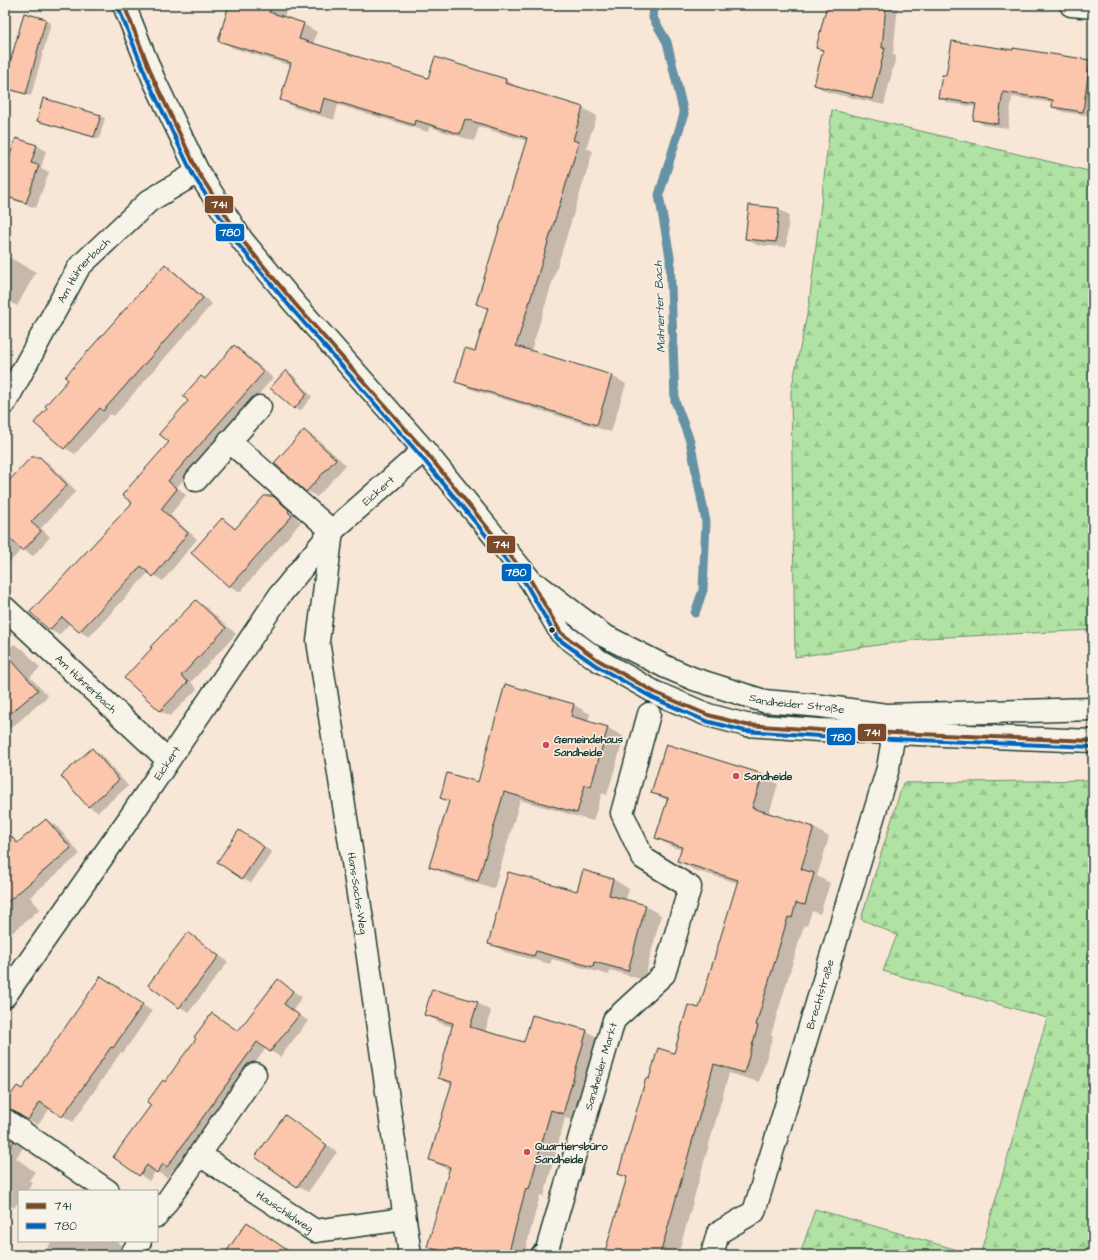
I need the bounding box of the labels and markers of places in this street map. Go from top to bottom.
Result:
unlabelled marker [547,625,557,635]
place label: Gemeindehaus Sandheide [553,732,623,760]
marker: Gemeindehaus Sandheide [541,740,551,750]
place label: Sandheide [743,769,793,784]
marker: Sandheide [731,771,741,781]
place label: Quartiersbüro Sandheide [534,1139,609,1167]
marker: Quartiersbüro Sandheide [522,1147,532,1157]

